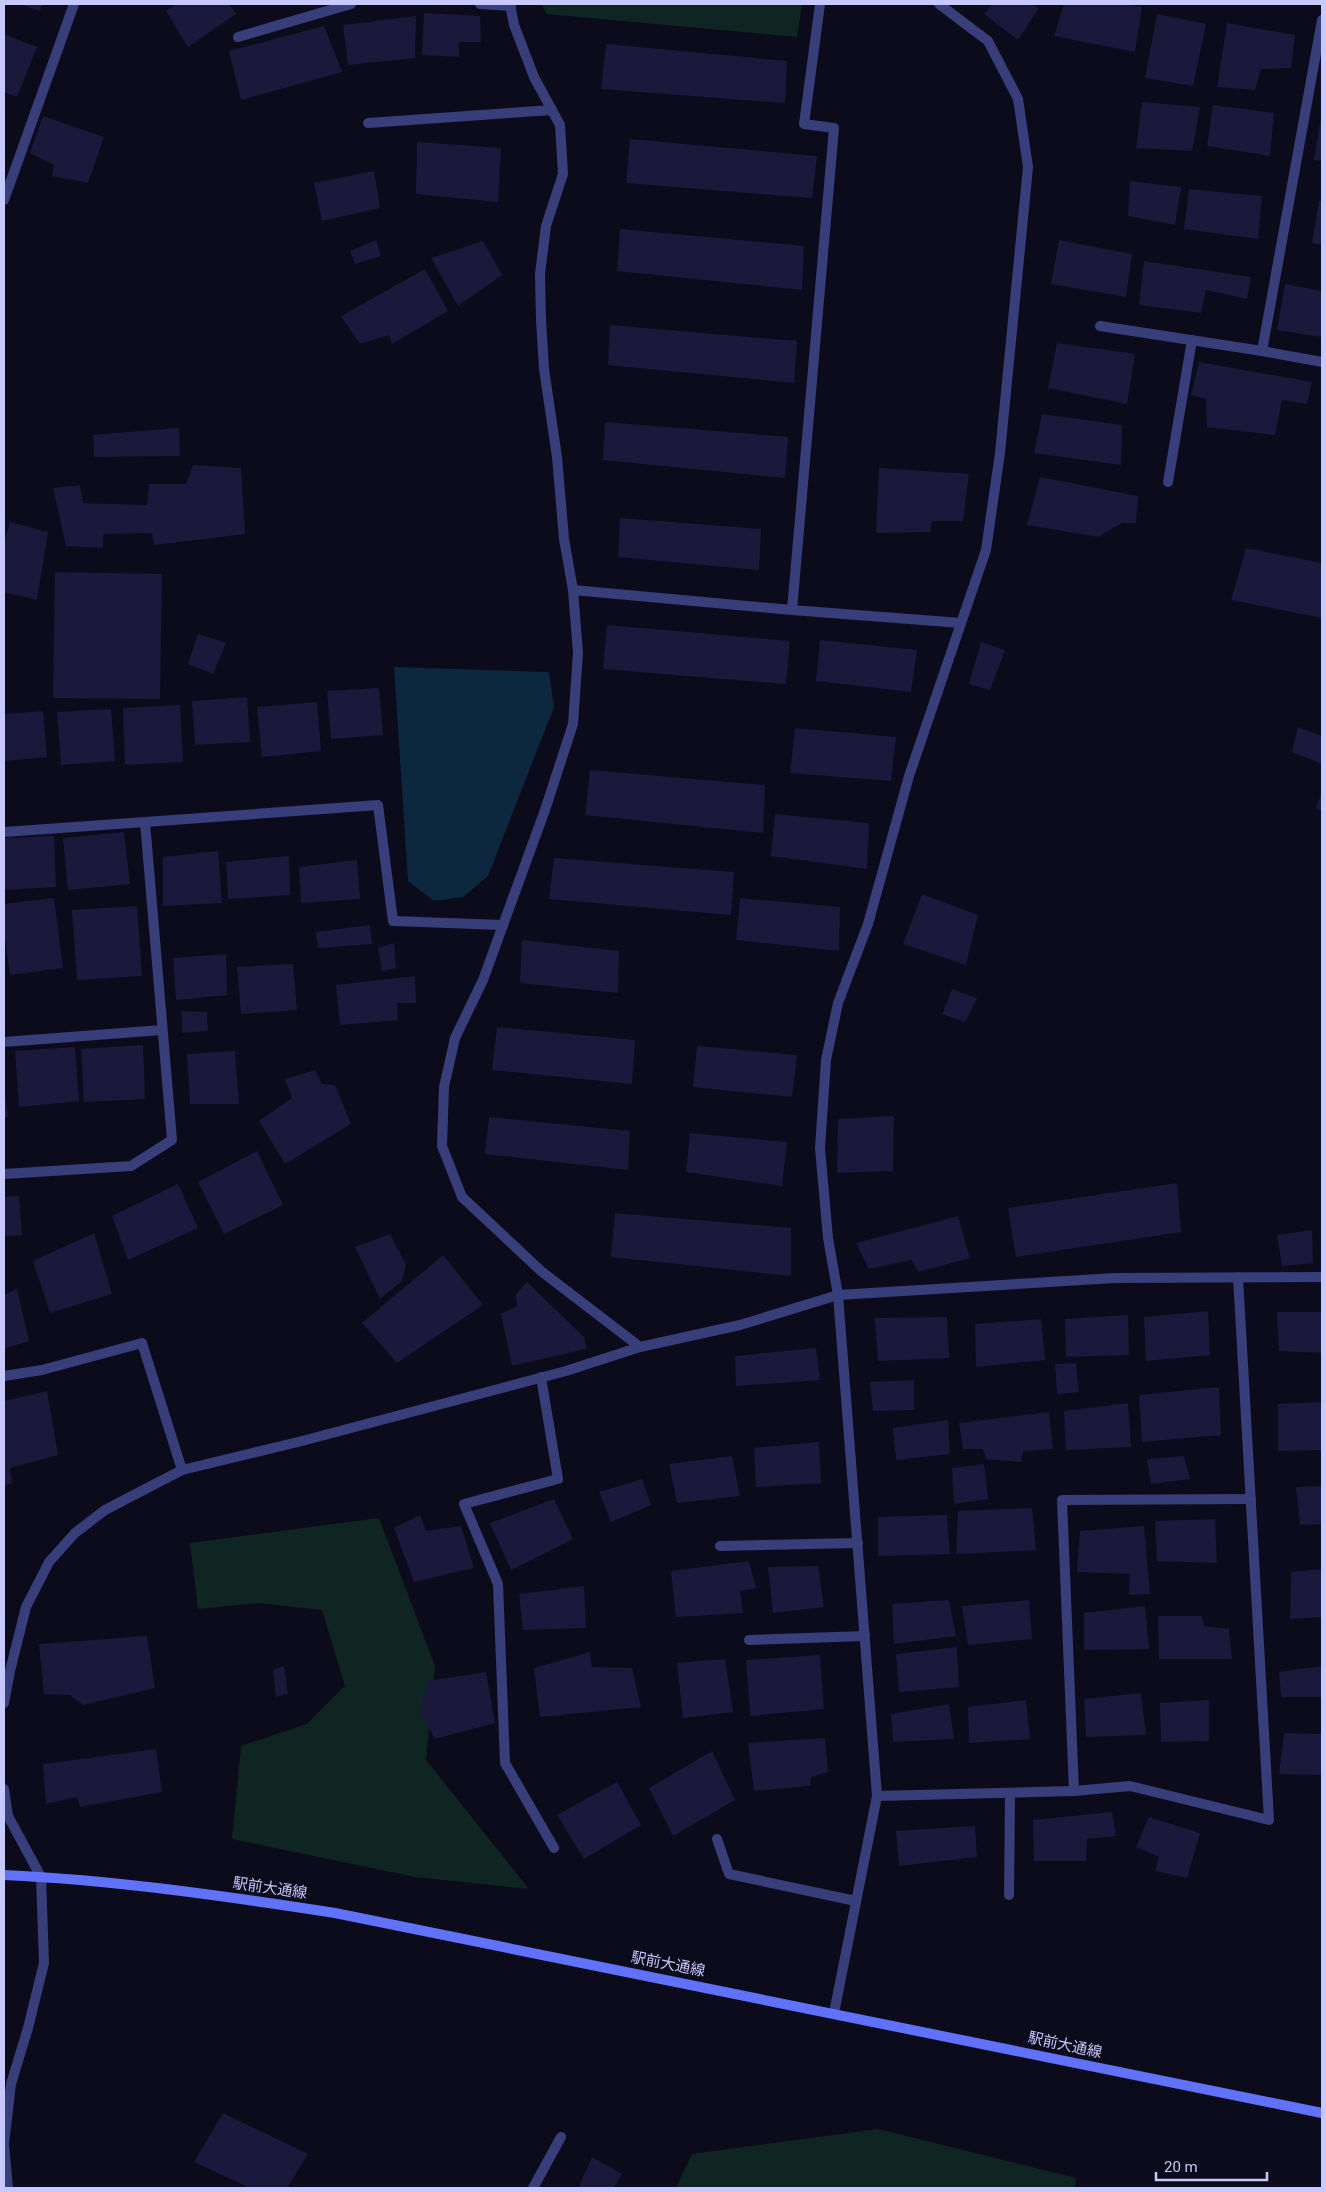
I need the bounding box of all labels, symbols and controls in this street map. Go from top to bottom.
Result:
street label: 駅前大通線 [232,1874,308,1902]
street label: 駅前大通線 [629,1948,707,1980]
street label: 駅前大通線 [1026,2028,1104,2062]
scale bar [1156,2150,1267,2182]
text: 20 m [1164,2158,1198,2176]

